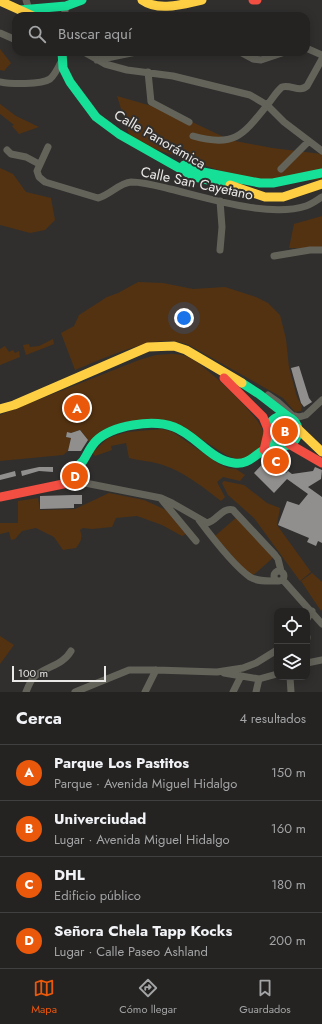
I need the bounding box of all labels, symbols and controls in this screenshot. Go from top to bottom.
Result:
search box [12,12,310,56]
icon: search [26,23,48,45]
text: Buscar aquí [58,23,132,45]
street label: Calle Panorámica [111,105,209,173]
street label: Calle San Cayetano [139,161,255,205]
your location [174,308,194,328]
pin: A [64,393,90,423]
pin: B [272,416,298,446]
pin: C [263,446,289,476]
pin: D [62,461,88,491]
map controls [274,608,310,680]
button: locate [274,608,310,644]
button: layers [274,644,310,680]
scale bar [12,664,106,683]
text: 100 m [18,665,48,681]
text: Cerca [16,706,62,730]
text: 4 resultados [239,709,306,728]
text: Parque Los Pastitos [54,752,189,774]
text: A [24,763,34,782]
text: 150 m [271,763,306,782]
text: Parque · Avenida Miguel Hidalgo [54,774,237,793]
text: Univerciudad [54,808,146,830]
text: B [25,819,33,838]
text: 160 m [271,819,306,838]
text: Lugar · Avenida Miguel Hidalgo [54,830,230,849]
text: DHL [54,864,85,886]
text: C [24,875,34,894]
text: 180 m [271,875,306,894]
text: Edificio público [54,886,141,905]
text: Señora Chela Tapp Kocks [54,920,232,942]
text: D [24,931,34,950]
text: 200 m [269,931,306,950]
text: Lugar · Calle Paseo Ashland [54,942,208,961]
tab: Mapa [31,977,57,1017]
tab: Cómo llegar [119,977,177,1017]
tab: Guardados [239,977,291,1017]

